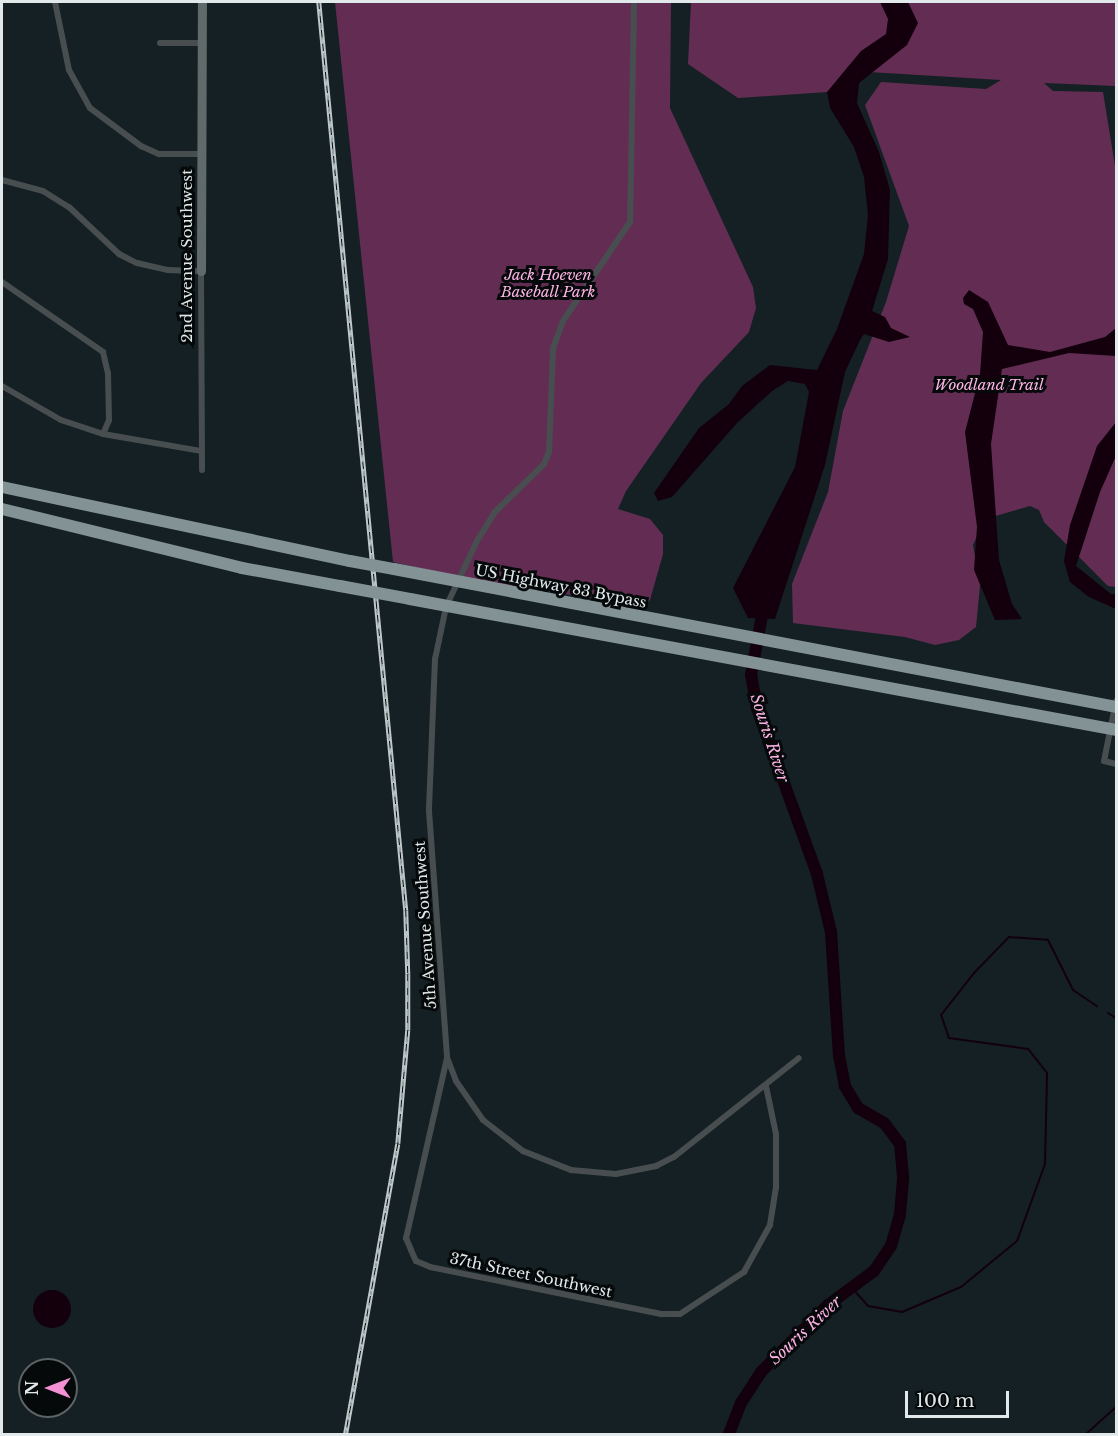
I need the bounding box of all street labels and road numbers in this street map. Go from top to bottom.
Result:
street label: 2nd Avenue Southwest [178,169,196,343]
street label: US Highway 83 Bypass [473,560,649,612]
street label: 5th Avenue Southwest [410,840,440,1010]
street label: 37th Street Southwest [448,1249,614,1301]

